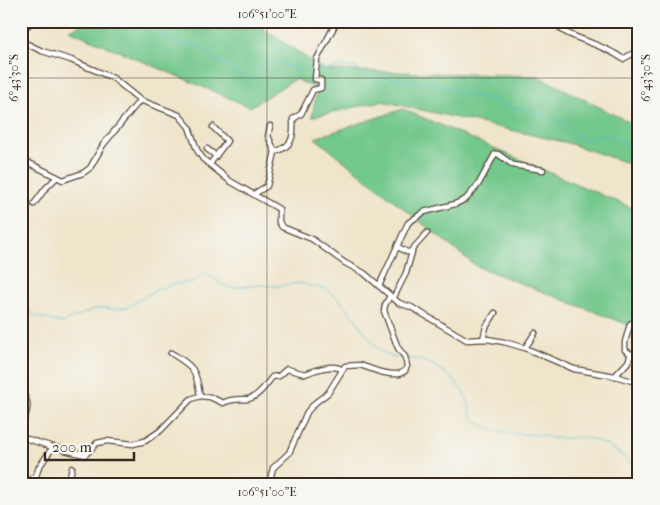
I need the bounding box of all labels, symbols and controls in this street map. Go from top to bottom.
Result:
text: 106°51'00"E [238,7,296,21]
text: 6°43'30"S [7,54,21,102]
text: 6°43'30"S [639,54,653,102]
scale bar [45,430,134,462]
text: 200 m [52,438,92,456]
text: 106°51'00"E [238,485,296,499]

